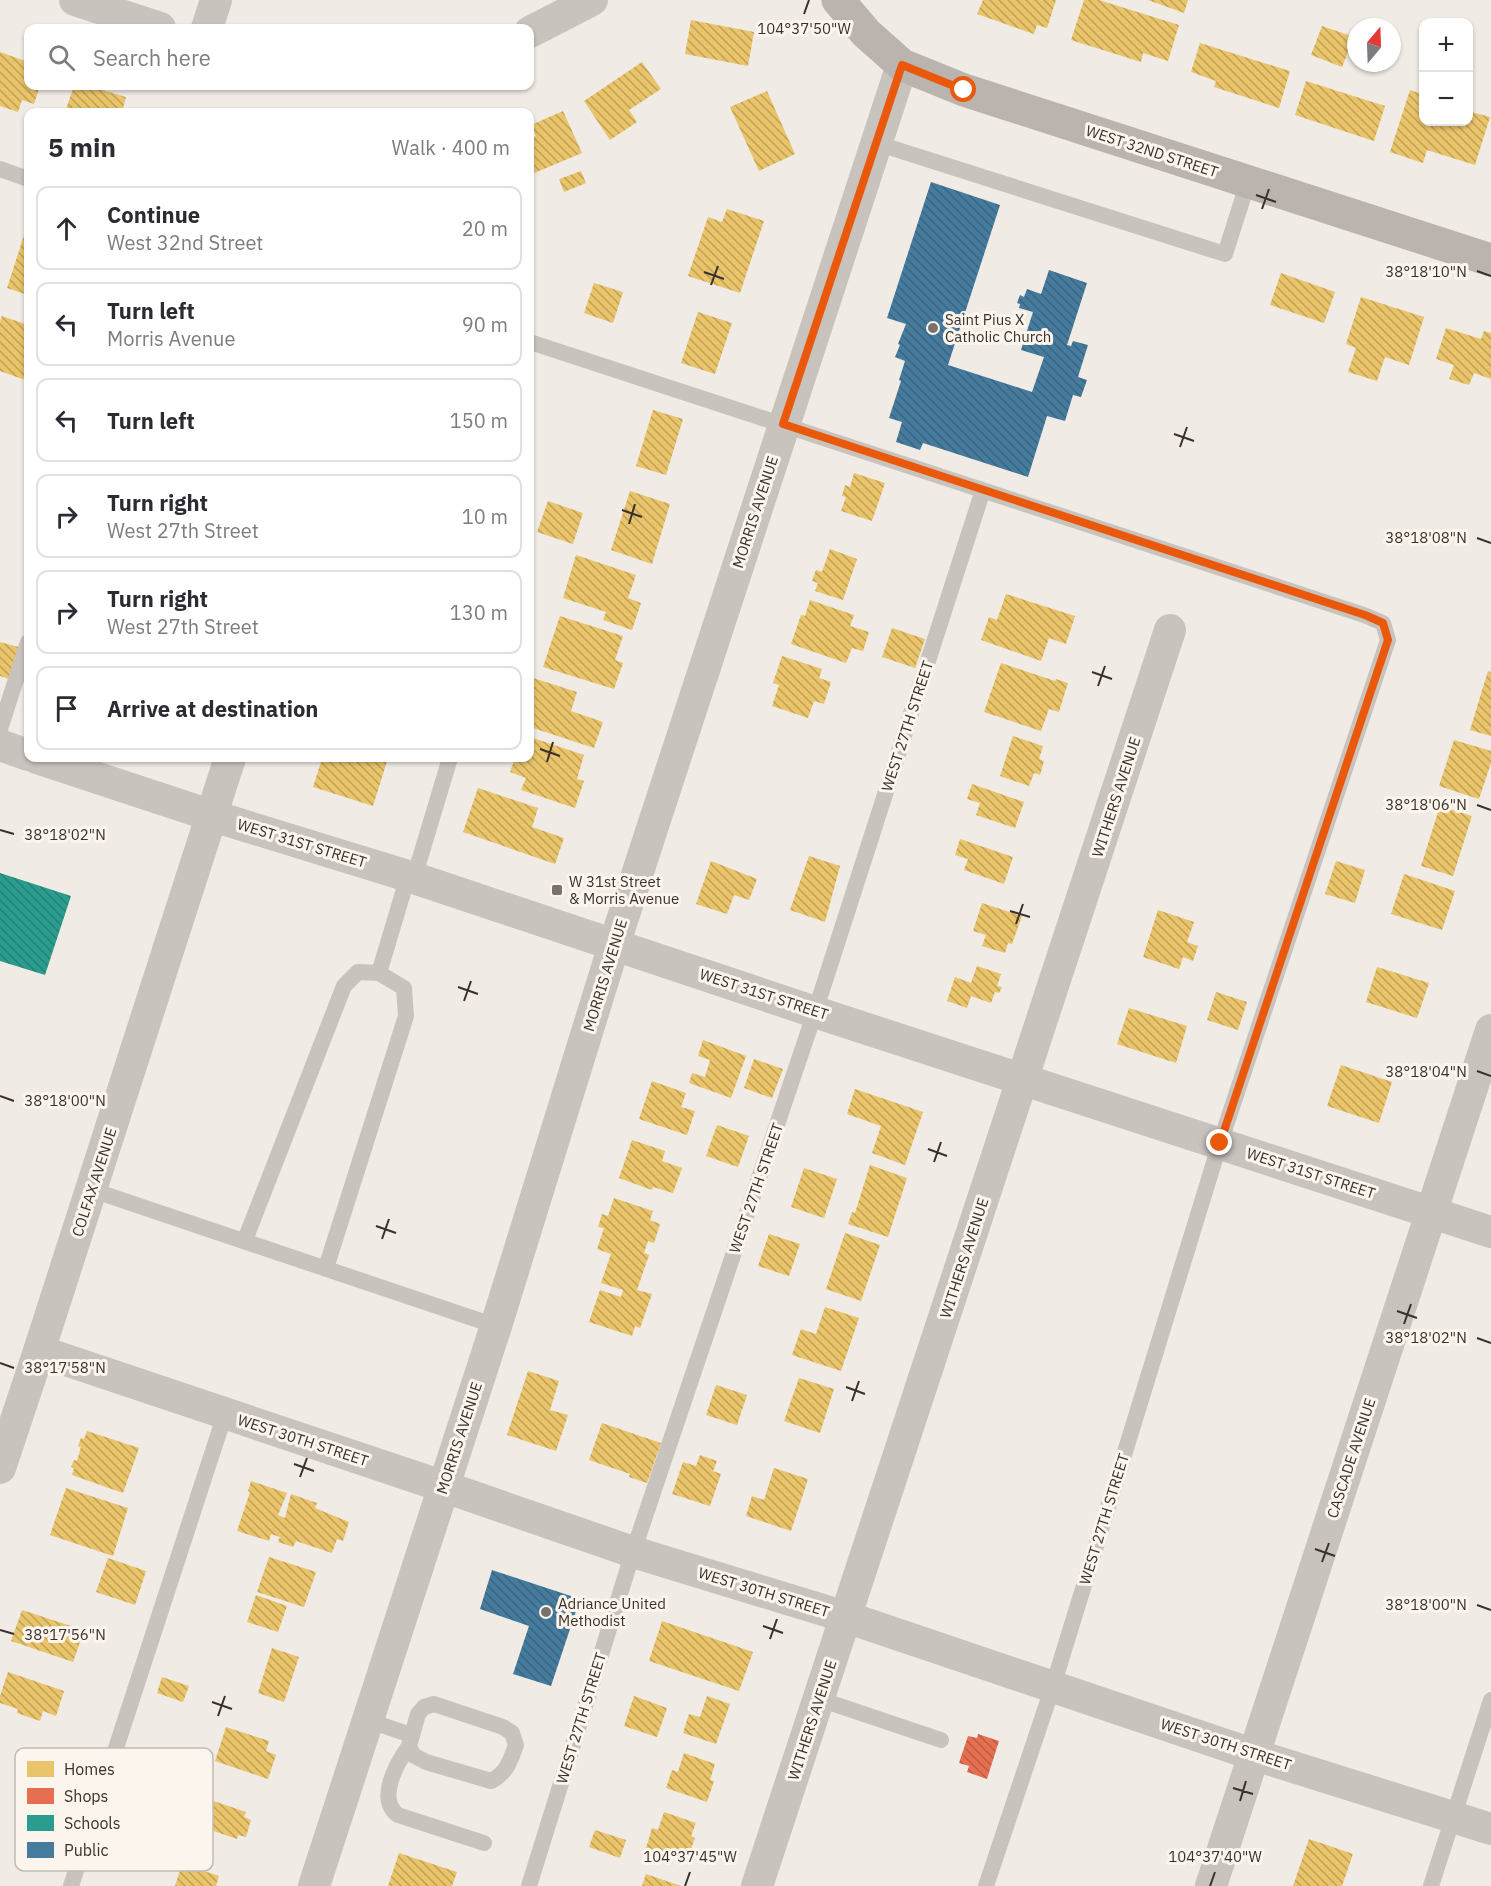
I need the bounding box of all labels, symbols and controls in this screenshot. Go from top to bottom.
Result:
north arrow [1347,18,1401,72]
map controls [1419,18,1473,126]
button: + [1419,18,1473,72]
text: 104°37'50"W [757,19,851,38]
search box [24,24,534,90]
icon: search [45,41,78,74]
text: Search here [93,43,211,72]
button: − [1419,72,1473,126]
route start [950,76,976,102]
street label: WEST 32ND STREET [1084,121,1221,181]
text: 5 min [48,130,116,164]
text: Walk · 400 m [392,134,510,161]
text: Continue [107,200,200,229]
icon: ahead [50,212,83,245]
text: 20 m [462,215,508,242]
text: West 32nd Street [107,229,263,256]
text: 38°18'10"N [1385,262,1467,281]
text: Turn left [107,296,195,325]
icon: left [50,308,83,341]
place label: Saint Pius X Catholic Church [945,310,1051,346]
text: 90 m [462,311,508,338]
marker: Saint Pius X Catholic Church [926,321,940,335]
text: Morris Avenue [107,325,235,352]
icon: left [50,404,83,437]
text: Turn left [107,406,195,435]
text: 150 m [450,407,508,434]
street label: MORRIS AVENUE [728,454,782,570]
text: Turn right [107,488,208,517]
icon: right [50,500,83,533]
text: 10 m [462,503,508,530]
text: West 27th Street [107,517,259,544]
text: 38°18'08"N [1385,528,1467,547]
text: Turn right [107,584,208,613]
icon: right [50,596,83,629]
text: 130 m [450,599,508,626]
text: West 27th Street [107,613,259,640]
street label: WEST 27TH STREET [877,658,937,794]
icon: arrive [50,692,83,725]
text: Arrive at destination [107,694,318,723]
street label: WITHERS AVENUE [1088,734,1144,860]
text: 38°18'06"N [1385,795,1467,814]
street label: WEST 31ST STREET [235,814,369,872]
text: 38°18'02"N [24,825,106,844]
place label: W 31st Street & Morris Avenue [569,872,679,908]
marker: W 31st Street & Morris Avenue [550,883,564,897]
street label: MORRIS AVENUE [579,916,631,1034]
street label: WEST 31ST STREET [697,964,831,1024]
text: 38°18'04"N [1385,1062,1467,1081]
text: 38°18'00"N [24,1091,106,1110]
street label: WEST 27TH STREET [725,1120,787,1256]
street label: COLFAX AVENUE [67,1125,121,1239]
route end [1206,1129,1232,1155]
street label: WEST 31ST STREET [1244,1143,1378,1203]
street label: WITHERS AVENUE [936,1195,992,1321]
text: 38°18'02"N [1385,1328,1467,1347]
text: 38°17'58"N [24,1358,106,1377]
street label: MORRIS AVENUE [432,1380,486,1496]
street label: CASCADE AVENUE [1323,1395,1379,1521]
street label: WEST 30TH STREET [235,1410,371,1470]
street label: WEST 27TH STREET [1075,1451,1133,1587]
street label: WEST 30TH STREET [696,1563,832,1621]
place label: Adriance United Methodist [558,1594,666,1630]
text: 38°18'00"N [1385,1595,1467,1614]
marker: Adriance United Methodist [539,1605,553,1619]
text: 38°17'56"N [24,1625,106,1644]
street label: WEST 27TH STREET [552,1650,610,1786]
street label: WITHERS AVENUE [784,1657,840,1783]
street label: WEST 30TH STREET [1158,1714,1294,1774]
legend [15,1748,213,1871]
text: Homes [64,1759,115,1779]
text: Shops [64,1786,108,1806]
text: Schools [64,1813,121,1833]
text: Public [64,1840,108,1860]
text: 104°37'45"W [643,1847,737,1866]
text: 104°37'40"W [1168,1847,1262,1866]

